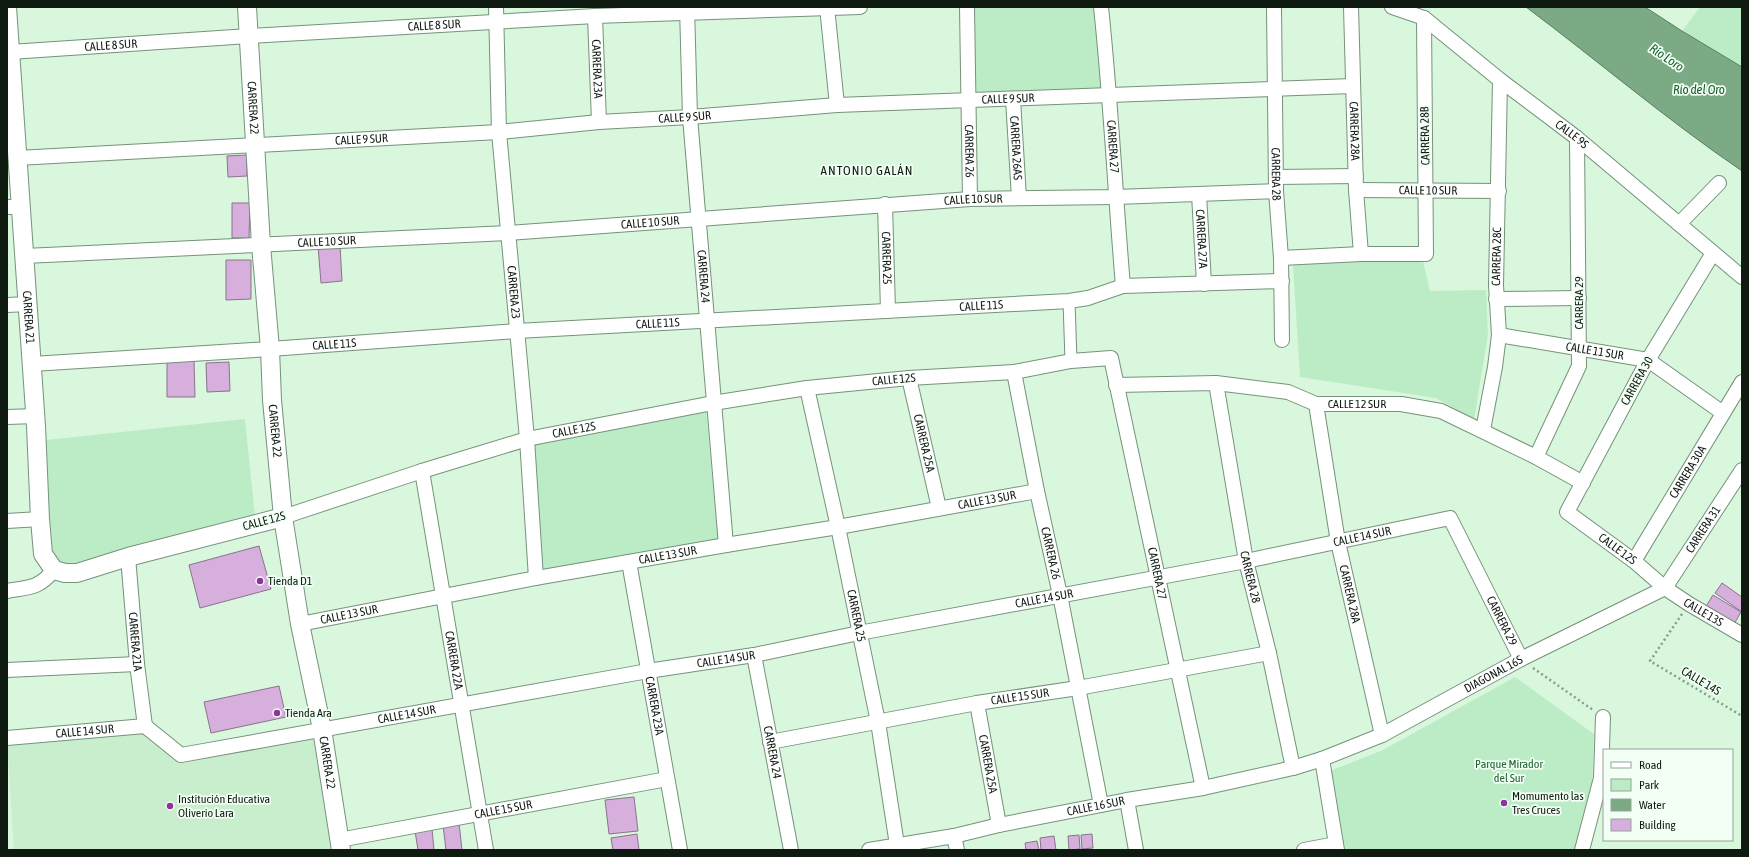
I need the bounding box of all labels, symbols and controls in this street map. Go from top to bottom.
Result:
street label: CALLE 8 SUR [407,17,461,34]
street label: CALLE 8 SUR [84,37,138,54]
street label: CARRERA 23A [589,39,605,99]
water label: Río Loro [1647,41,1687,74]
street label: CARRERA 22 [244,81,261,135]
water label: Río del Oro [1673,82,1725,97]
street label: CALLE 9 SUR [981,91,1035,107]
street label: CARRERA 28A [1347,101,1362,161]
street label: CARRERA 28B [1417,106,1433,166]
street label: CALLE 9 SUR [658,108,712,126]
street label: CARRERA 26AS [1007,115,1025,180]
street label: CALLE 9S [1553,117,1591,152]
street label: CARRERA 27 [1104,119,1122,174]
street label: CARRERA 26 [962,124,977,178]
street label: CALLE 9 SUR [335,131,388,148]
street label: CARRERA 28 [1269,147,1284,201]
district label: ANTONIO GALÁN [821,163,913,178]
street label: CALLE 10 SUR [1399,183,1457,198]
street label: CALLE 10 SUR [944,192,1003,208]
street label: CARRERA 27A [1193,209,1210,269]
street label: CALLE 10 SUR [620,213,680,232]
street label: CARRERA 28C [1489,226,1504,286]
street label: CARRERA 25 [879,231,894,285]
street label: CALLE 10 SUR [297,233,356,250]
street label: CARRERA 24 [694,249,713,304]
street label: CARRERA 23 [504,265,523,319]
street label: CARRERA 29 [1572,276,1586,330]
street label: CARRERA 21 [20,290,37,345]
street label: CALLE 11S [959,298,1003,314]
street label: CALLE 11S [635,315,680,332]
street label: CALLE 11S [312,336,357,353]
street label: CALLE 11 SUR [1565,339,1625,363]
street label: CARRERA 30 [1618,354,1656,408]
street label: CALLE 12S [871,371,916,389]
street label: CALLE 12 SUR [1328,397,1386,411]
street label: CARRERA 22 [265,404,284,458]
street label: CARRERA 25A [911,413,938,474]
street label: CALLE 12S [551,419,597,441]
street label: CARRERA 30A [1666,443,1709,501]
street label: CALLE 13 SUR [957,488,1017,512]
street label: CARRERA 31 [1683,503,1724,556]
street label: CALLE 12S [241,509,287,533]
street label: CALLE 14 SUR [1332,524,1392,549]
street label: CARRERA 26 [1038,526,1063,581]
street label: CALLE 12S [1596,530,1639,567]
street label: CALLE 13 SUR [638,543,698,567]
street label: CARRERA 27 [1145,546,1170,601]
street label: CARRERA 28 [1237,550,1263,605]
street label: CARRERA 28A [1336,564,1363,624]
place label: Tienda D1 [268,574,313,588]
marker: Tienda D1 [255,576,265,586]
street label: CALLE 14 SUR [1014,586,1074,611]
street label: CARRERA 25 [844,588,868,643]
street label: CARRERA 29 [1484,594,1520,648]
street label: CALLE 13S [1681,595,1726,629]
street label: CALLE 13 SUR [319,602,379,627]
street label: CARRERA 21A [126,612,145,672]
street label: CARRERA 22A [442,630,466,691]
street label: CALLE 14 SUR [696,648,756,671]
street label: DIAGONAL 16S [1462,652,1525,696]
street label: CALLE 14S [1679,664,1723,698]
street label: CARRERA 23A [642,675,667,736]
street label: CALLE 15 SUR [990,685,1050,708]
street label: CALLE 14 SUR [377,702,437,726]
place label: Tienda Ara [285,706,332,720]
marker: Tienda Ara [272,708,282,718]
street label: CALLE 14 SUR [55,722,114,741]
street label: CARRERA 24 [761,725,784,780]
street label: CARRERA 25A [976,734,1000,794]
street label: CARRERA 22 [316,735,338,790]
legend [1603,749,1733,841]
park label: Parque Mirador del Sur [1475,757,1543,785]
text: Road [1639,758,1662,772]
text: Park [1639,778,1660,792]
place label: Momumento las Tres Cruces [1512,789,1584,817]
place label: Institución Educativa Oliverio Lara [178,792,270,820]
street label: CALLE 16 SUR [1066,794,1126,819]
street label: CALLE 15 SUR [473,797,533,822]
marker: Momumento las Tres Cruces [1499,798,1509,808]
text: Water [1639,798,1666,812]
marker: Institución Educativa Oliverio Lara [165,801,175,811]
text: Building [1639,818,1677,832]

